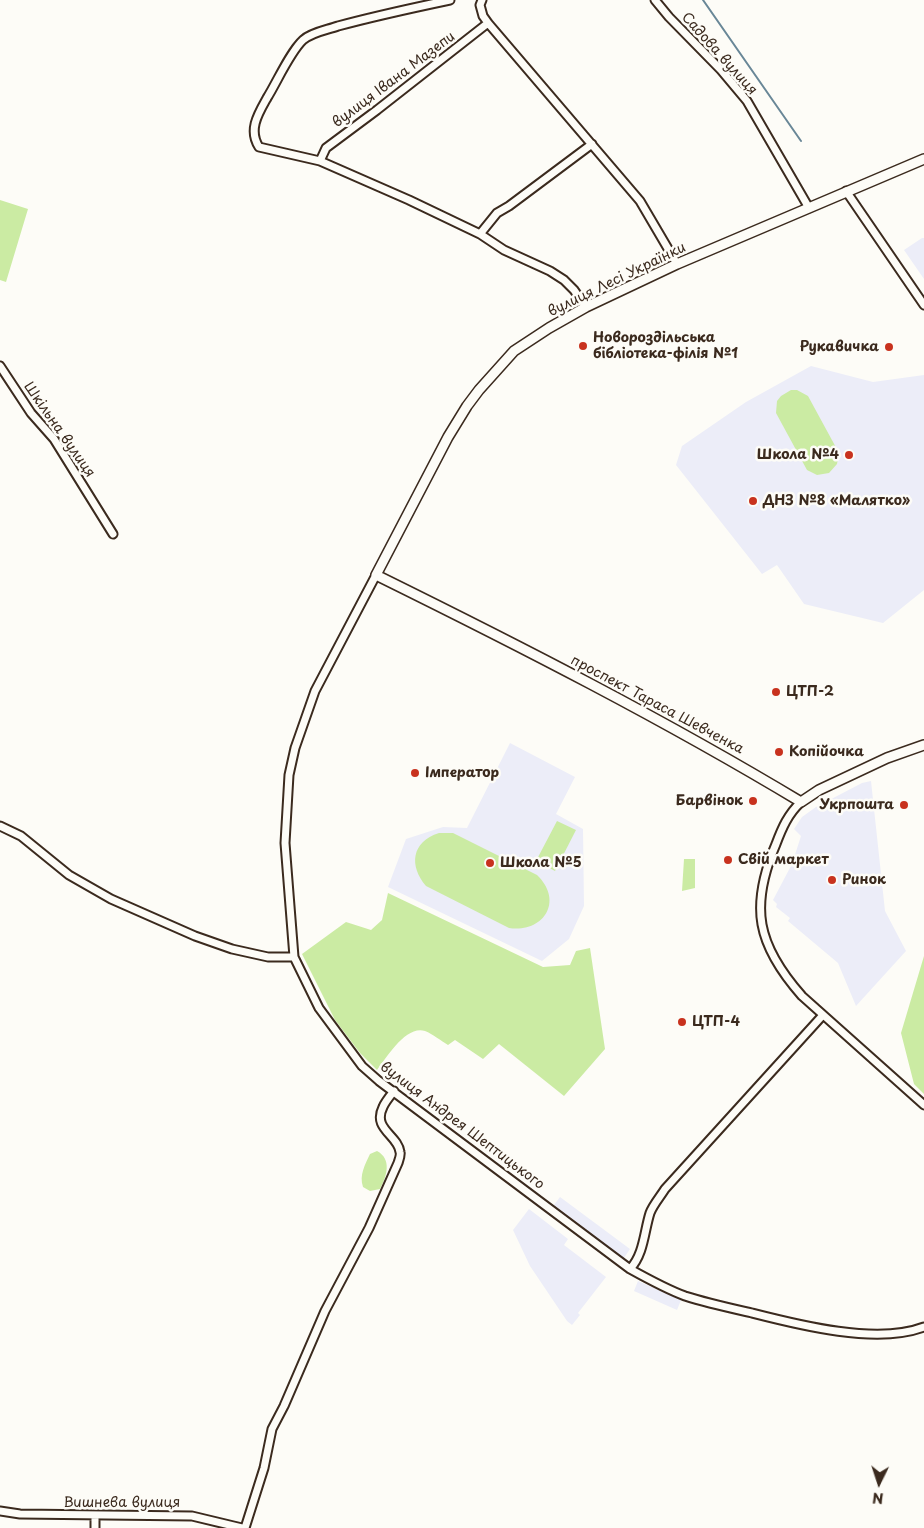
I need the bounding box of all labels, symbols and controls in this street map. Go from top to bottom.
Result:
street label: Садова вулиця [678,9,760,99]
street label: вулиця Івана Мазепи [329,28,459,132]
street label: вулиця Лесі Українки [545,239,689,321]
place label: Новороздільська бібліотека-філія №1 [593,330,738,362]
place label: Рукавичка [800,339,879,355]
marker: Новороздільська бібліотека-філія №1 [577,340,589,352]
marker: Рукавичка [883,341,895,353]
street label: Шкільна вулиця [20,379,98,481]
place label: Школа №4 [757,447,839,463]
marker: Школа №4 [843,449,855,461]
place label: ДНЗ №8 «Малятко» [763,493,910,509]
marker: ДНЗ №8 «Малятко» [747,495,759,507]
street label: проспект Тараса Шевченка [568,652,746,758]
place label: ЦТП-2 [786,684,834,700]
marker: ЦТП-2 [770,686,782,698]
place label: Копійочка [789,744,864,760]
marker: Копійочка [773,746,785,758]
place label: Імператор [425,765,499,781]
marker: Імператор [409,767,421,779]
place label: Барвінок [676,793,743,809]
marker: Барвінок [747,795,759,807]
place label: Укрпошта [819,797,894,813]
marker: Укрпошта [898,799,910,811]
place label: Свiй маркет [738,852,829,868]
marker: Свiй маркет [722,854,734,866]
place label: Школа №5 [500,855,582,871]
marker: Школа №5 [484,857,496,869]
place label: Ринок [842,872,886,888]
marker: Ринок [826,874,838,886]
place label: ЦТП-4 [692,1014,740,1030]
marker: ЦТП-4 [676,1016,688,1028]
street label: вулиця Андрея Шептицького [377,1059,547,1193]
north arrow [854,1458,904,1508]
text: N [872,1488,884,1509]
street label: Вишнева вулиця [64,1495,180,1511]

